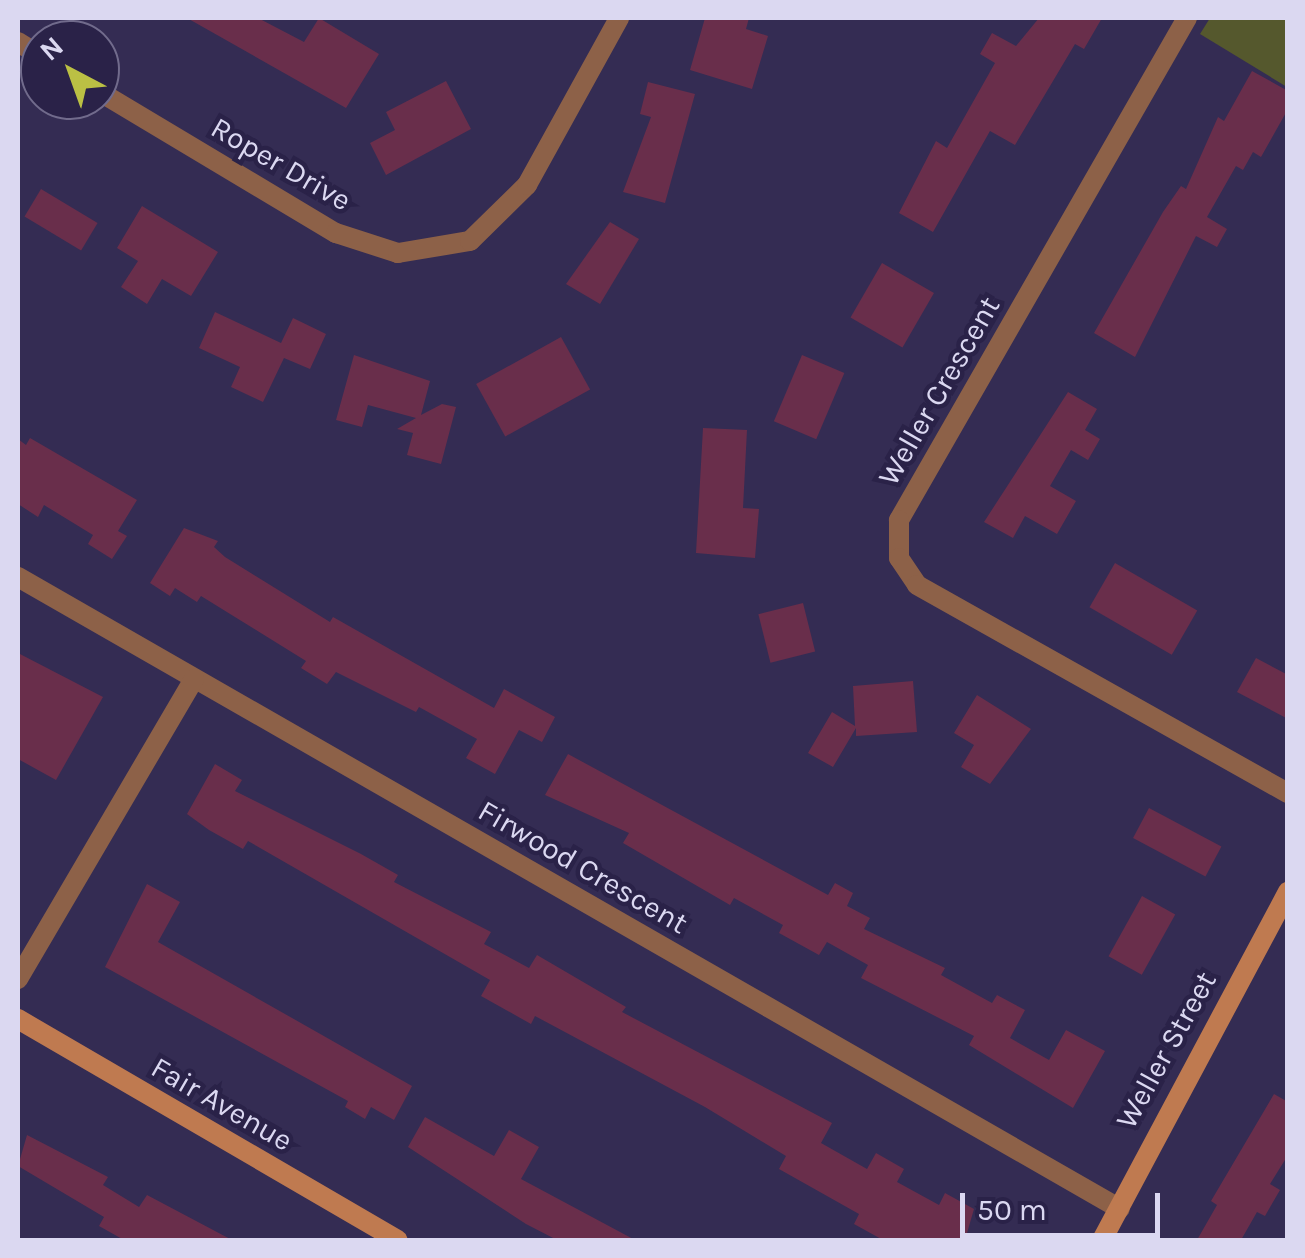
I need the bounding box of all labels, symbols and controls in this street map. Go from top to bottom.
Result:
north arrow [20,20,120,120]
text: N [33,29,70,68]
street label: Roper Drive [205,109,357,219]
street label: Weller Crescent [870,290,1008,492]
street label: Firwood Crescent [472,793,694,941]
street label: Weller Street [1108,965,1224,1135]
street label: Fair Avenue [145,1049,299,1159]
scale bar [965,1173,1165,1235]
text: 50 m [977,1192,1047,1228]

